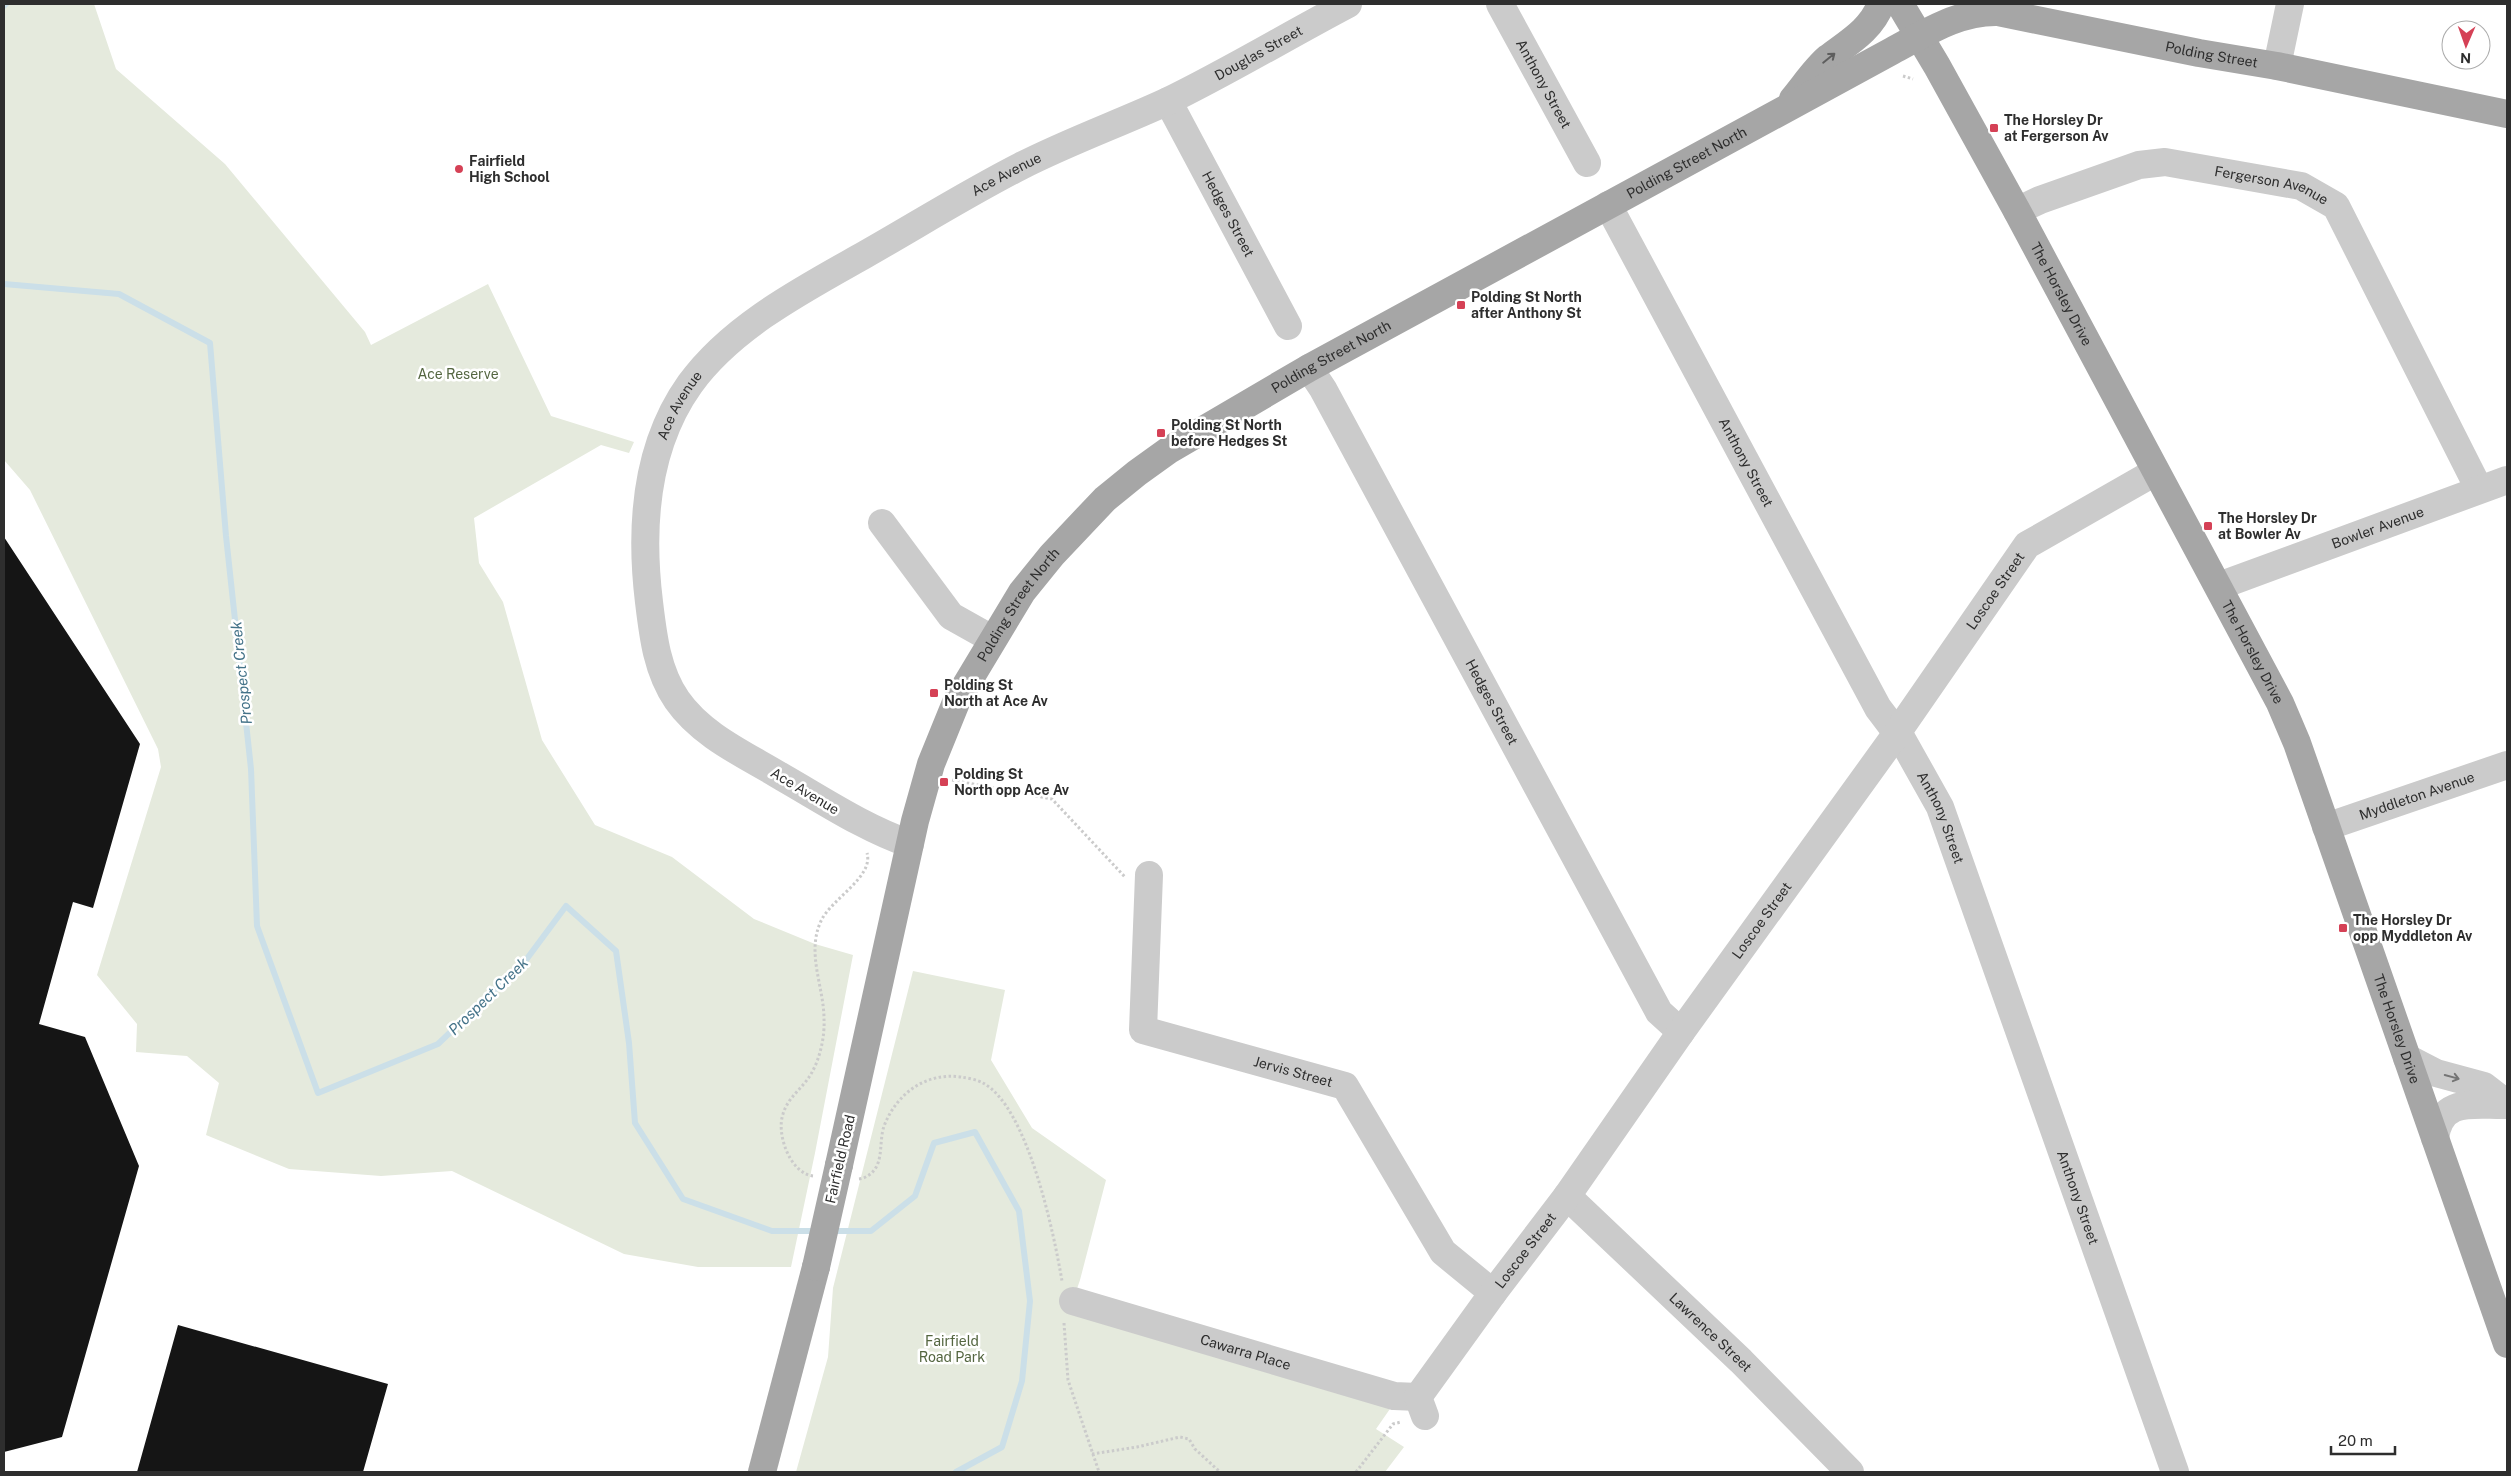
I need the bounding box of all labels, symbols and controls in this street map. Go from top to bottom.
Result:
north arrow [2441,20,2491,70]
street label: Douglas Street [1212,22,1305,84]
street label: Anthony Street [1513,37,1574,131]
street label: Polding Street [2164,38,2259,71]
text: N [2460,50,2471,66]
one-way arrow [1822,53,1835,64]
place label: The Horsley Dr at Fergerson Av [2004,112,2109,144]
marker: The Horsley Dr at Fergerson Av [1988,122,2000,134]
street label: Polding Street North [1624,124,1749,202]
street label: Ace Avenue [969,149,1044,199]
place label: Fairfield High School [469,153,550,185]
marker: Fairfield High School [453,163,465,175]
street label: Fergerson Avenue [2213,163,2331,208]
street label: Hedges Street [1199,168,1258,259]
street label: The Horsley Drive [2027,240,2096,349]
place label: Polding St North after Anthony St [1471,289,1582,321]
marker: Polding St North after Anthony St [1455,299,1467,311]
street label: Polding Street North [1268,317,1394,396]
park label: Ace Reserve [417,366,499,382]
street label: Ace Avenue [654,368,705,442]
street label: Anthony Street [1716,415,1777,510]
place label: Polding St North before Hedges St [1171,417,1288,449]
marker: Polding St North before Hedges St [1155,427,1167,439]
street label: Bowler Avenue [2329,503,2426,552]
place label: The Horsley Dr at Bowler Av [2218,510,2317,542]
marker: The Horsley Dr at Bowler Av [2202,520,2214,532]
street label: Polding Street North [974,544,1063,665]
street label: Loscoe Street [1963,549,2028,633]
street label: The Horsley Drive [2219,598,2287,707]
water label: Prospect Creek [227,620,255,725]
street label: Hedges Street [1462,657,1521,748]
place label: Polding St North at Ace Av [944,677,1048,709]
marker: Polding St North at Ace Av [928,687,940,699]
street label: Ace Avenue [768,764,842,818]
place label: Polding St North opp Ace Av [954,766,1070,798]
street label: Anthony Street [1914,769,1967,866]
street label: Myddleton Avenue [2357,769,2477,823]
marker: Polding St North opp Ace Av [938,776,950,788]
street label: Loscoe Street [1729,879,1795,962]
place label: The Horsley Dr opp Myddleton Av [2353,912,2473,944]
marker: The Horsley Dr opp Myddleton Av [2337,922,2349,934]
water label: Prospect Creek [445,953,532,1038]
street label: The Horsley Drive [2370,972,2423,1086]
street label: Jervis Street [1252,1053,1334,1090]
one-way arrow [2443,1073,2459,1082]
street label: Fairfield Road [822,1113,858,1205]
street label: Anthony Street [2054,1148,2102,1247]
street label: Loscoe Street [1492,1210,1559,1291]
street label: Lawrence Street [1666,1289,1755,1375]
street label: Cawarra Place [1198,1331,1293,1373]
park label: Fairfield Road Park [919,1333,985,1365]
scale bar [2331,1424,2395,1456]
text: 20 m [2338,1432,2373,1449]

